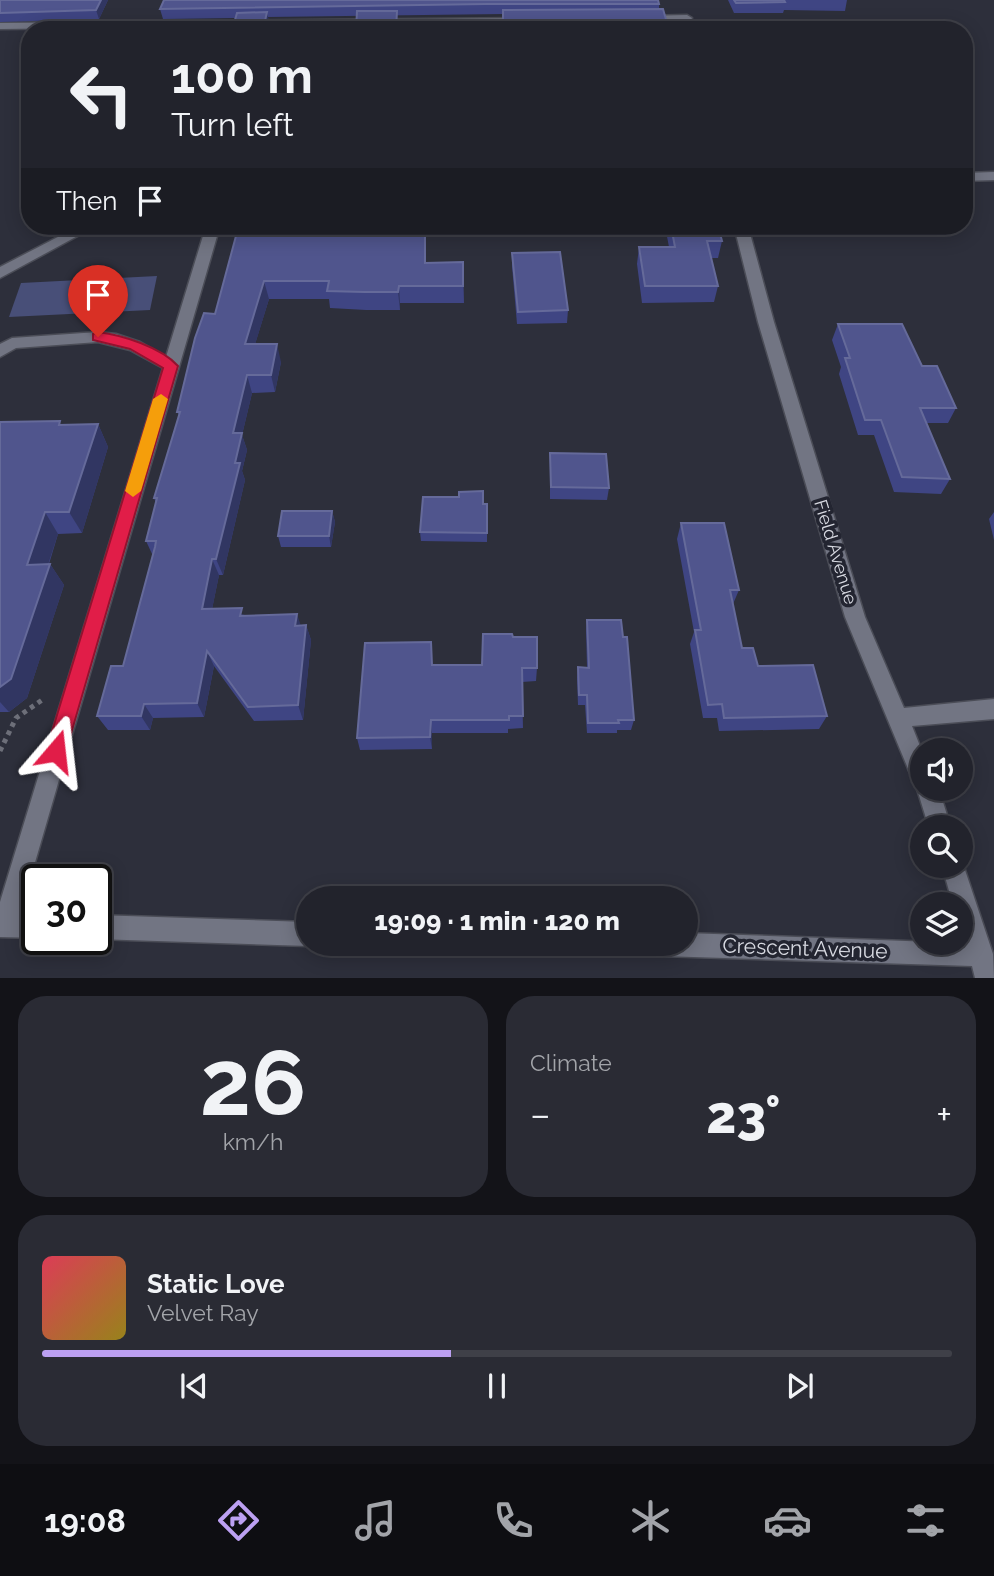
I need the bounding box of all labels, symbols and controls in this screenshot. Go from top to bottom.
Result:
text: 100 m [171,47,313,104]
icon: left [56,49,147,140]
text: Turn left [171,106,293,143]
icon: arrive [131,182,169,220]
text: Then [56,186,117,216]
pin [68,265,128,337]
icon: arrive [79,276,117,314]
street label: Field Avenue [810,497,862,607]
position arrow [19,714,93,788]
map controls [910,738,973,955]
button: sound [910,738,973,801]
button: search [910,815,973,878]
speed limit sign: 30 [21,864,112,955]
button: layers [910,892,973,955]
text: 19:09 · 1 min · 120 m [374,906,620,936]
street label: Crescent Avenue [722,933,888,963]
text: 26 [200,1029,306,1136]
text: Climate [530,1049,612,1076]
text: 23° [706,1084,780,1145]
text: − [530,1092,550,1137]
text: + [936,1092,952,1137]
text: km/h [223,1128,283,1155]
text: Static Love [147,1269,285,1299]
text: Velvet Ray [147,1299,259,1326]
icon: previous [175,1367,213,1405]
icon: pause [478,1367,516,1405]
icon: next [781,1367,819,1405]
icon: directions [214,1496,263,1545]
icon: music [351,1496,400,1545]
icon: phone [489,1496,538,1545]
icon: climate [626,1496,675,1545]
icon: car [763,1496,812,1545]
icon: filters [901,1496,950,1545]
text: 19:08 [44,1502,126,1539]

